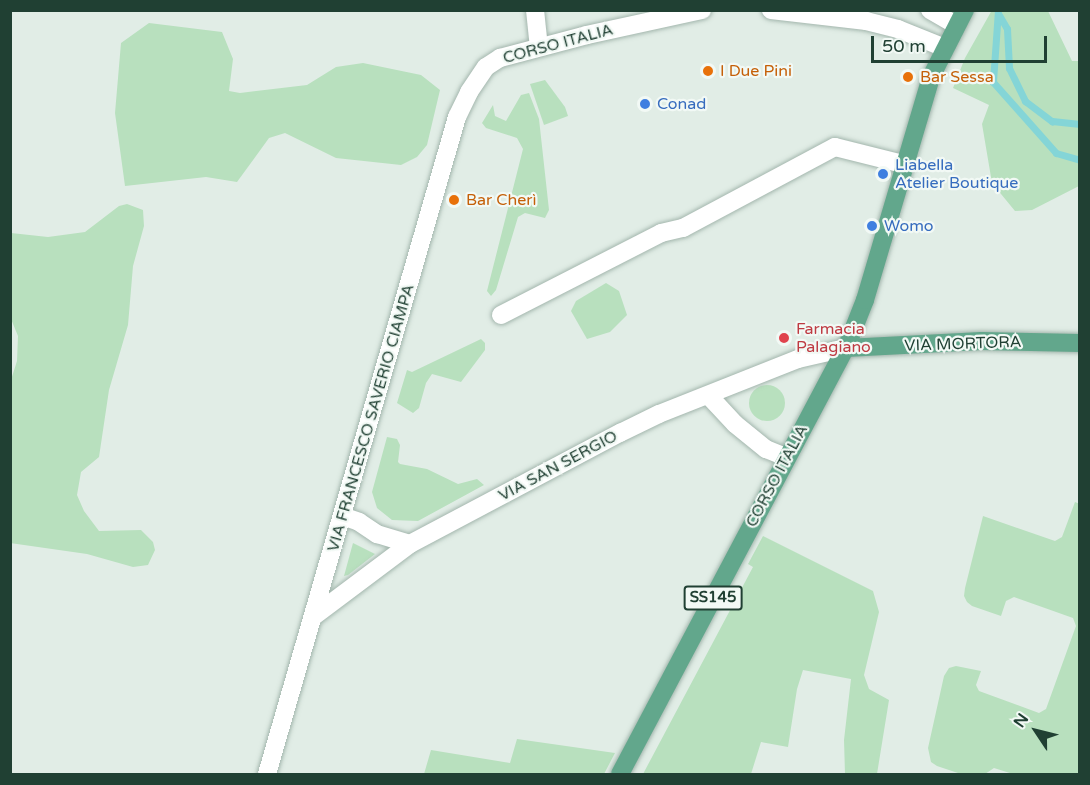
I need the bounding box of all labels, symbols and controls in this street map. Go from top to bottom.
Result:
street label: CORSO ITALIA [501,20,615,68]
scale bar [874,24,1050,62]
text: 50 m [882,35,926,57]
place label: I Due Pini [720,61,792,81]
marker: I Due Pini [701,64,715,78]
place label: Bar Sessa [920,67,994,87]
marker: Bar Sessa [901,70,915,84]
place label: Conad [657,94,706,114]
marker: Conad [638,97,652,111]
place label: Liabella Atelier Boutique [895,155,1018,193]
marker: Liabella Atelier Boutique [876,167,890,181]
place label: Bar Cherì [466,190,536,210]
marker: Bar Cherì [447,193,461,207]
place label: Womo [884,216,934,236]
marker: Womo [865,219,879,233]
street label: VIA FRANCESCO SAVERIO CIAMPA [324,282,418,554]
place label: Farmacia Palagiano [796,319,871,357]
marker: Farmacia Palagiano [777,331,791,345]
street label: VIA MORTORA [904,332,1022,356]
street label: CORSO ITALIA [742,422,812,530]
street label: VIA SAN SERGIO [495,427,621,505]
road number: SS145 [683,586,743,610]
north arrow [1006,701,1066,761]
text: N [1009,710,1033,732]

